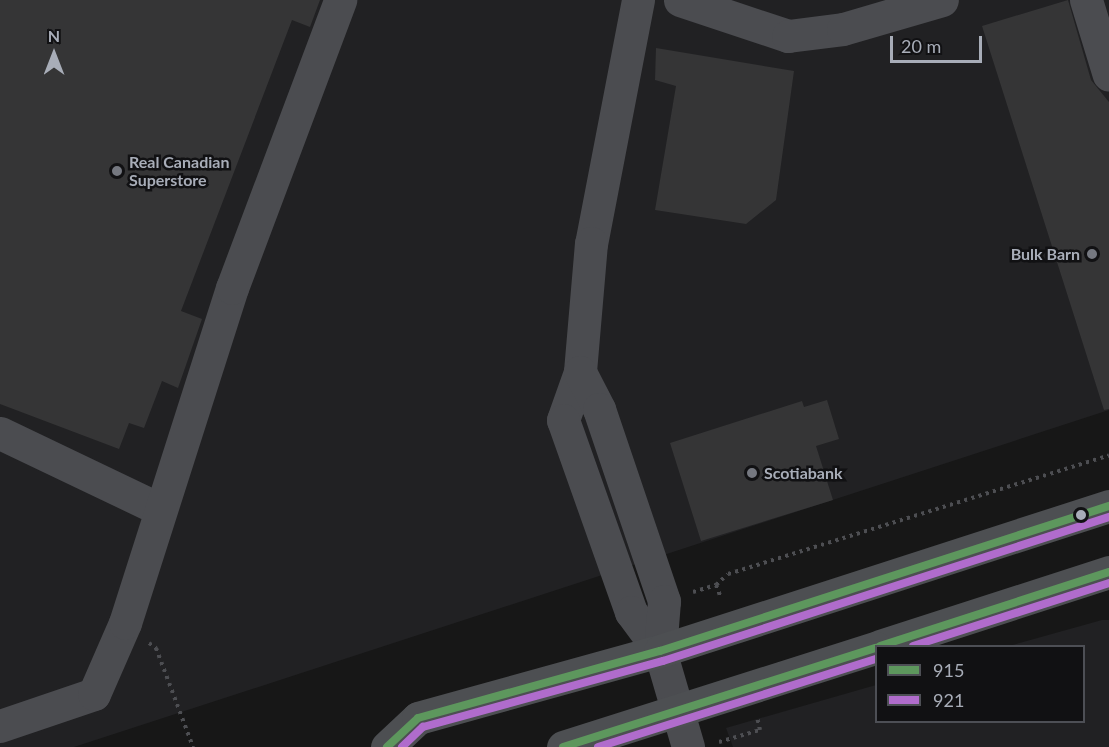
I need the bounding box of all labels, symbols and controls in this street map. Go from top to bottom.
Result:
north arrow [24,24,84,84]
scale bar [893,24,984,62]
text: N [48,26,60,45]
text: 20 m [901,35,941,57]
place label: Real Canadian Superstore [129,152,229,190]
marker: Real Canadian Superstore [110,164,124,178]
place label: Bulk Barn [1011,244,1080,264]
marker: Bulk Barn [1085,247,1099,261]
place label: Scotiabank [764,463,843,483]
marker: Scotiabank [745,466,759,480]
unlabelled marker [1075,509,1087,521]
legend [875,645,1085,723]
text: 915 [933,659,964,681]
text: 921 [933,689,964,711]

